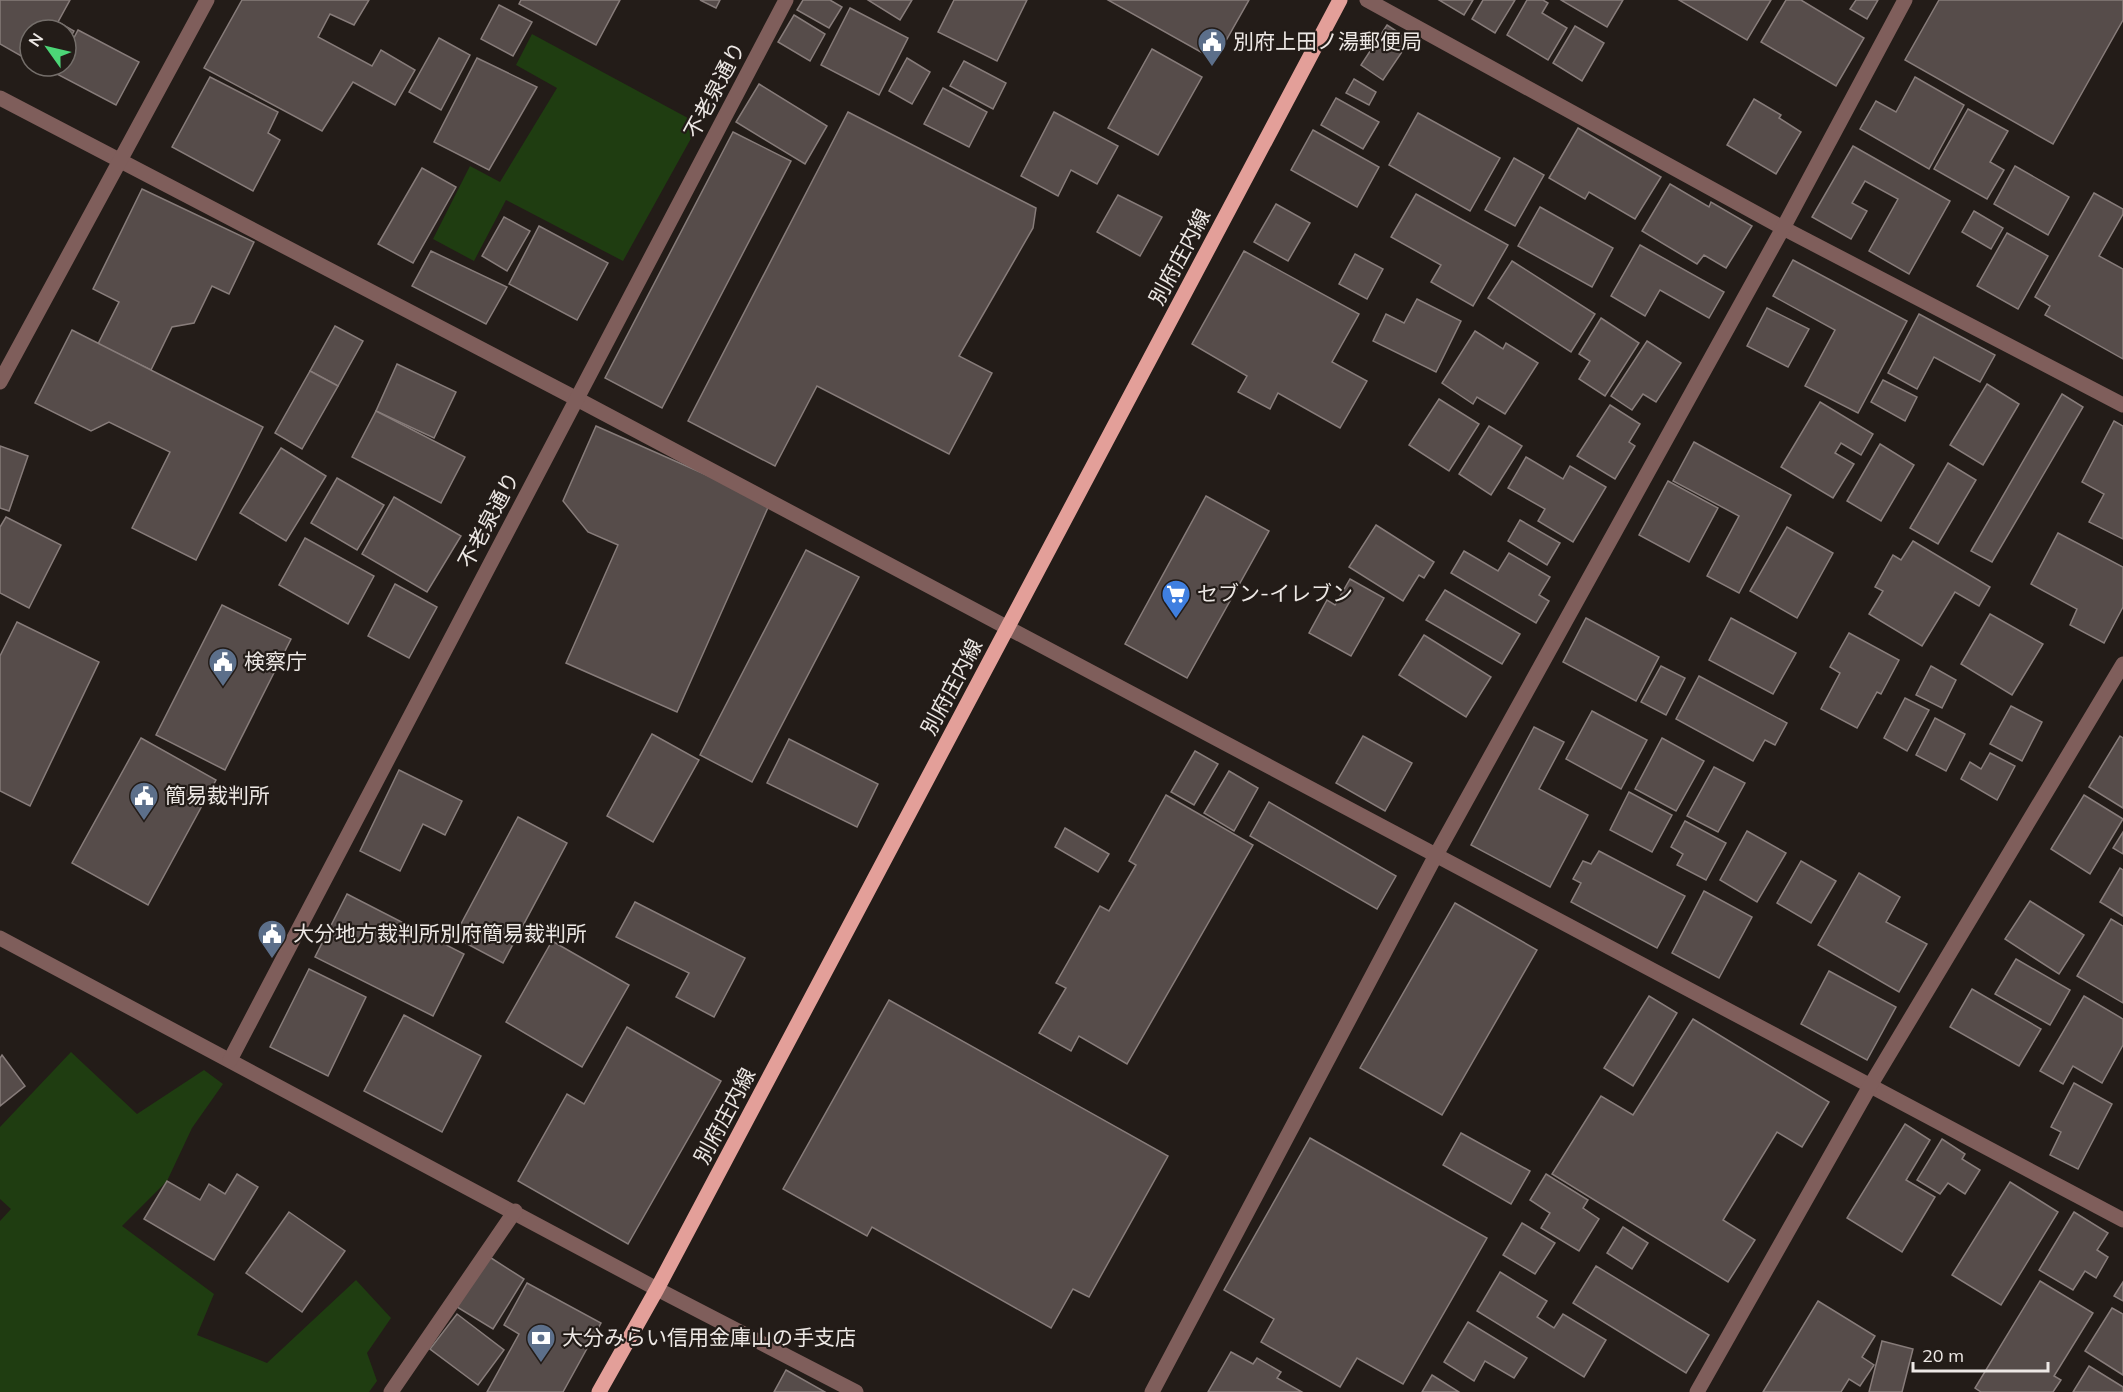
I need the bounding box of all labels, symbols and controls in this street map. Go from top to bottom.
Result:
north arrow [18,18,78,78]
public building icon: 別府上田ノ湯郵便局 [1196,26,1228,68]
place label: 別府上田ノ湯郵便局 [1233,28,1422,54]
text: N [24,29,47,50]
street label: 不老泉通り [678,37,750,142]
street label: 別府庄内線 [1143,204,1215,309]
street label: 不老泉通り [452,467,524,572]
supermarket icon: セブン-イレブン [1160,578,1192,620]
place label: セブン-イレブン [1197,580,1353,606]
street label: 別府庄内線 [915,634,987,739]
public building icon: 検察庁 [207,646,239,688]
place label: 検察庁 [244,648,307,674]
public building icon: 簡易裁判所 [128,780,160,822]
place label: 簡易裁判所 [165,782,270,808]
public building icon: 大分地方裁判所別府簡易裁判所 [256,918,288,960]
place label: 大分地方裁判所別府簡易裁判所 [293,920,587,946]
street label: 別府庄内線 [688,1063,760,1168]
bank icon: 大分みらい信用金庫山の手支店 [525,1322,557,1364]
place label: 大分みらい信用金庫山の手支店 [562,1324,856,1350]
scale bar [1913,1335,2048,1373]
text: 20 m [1922,1344,1964,1367]

